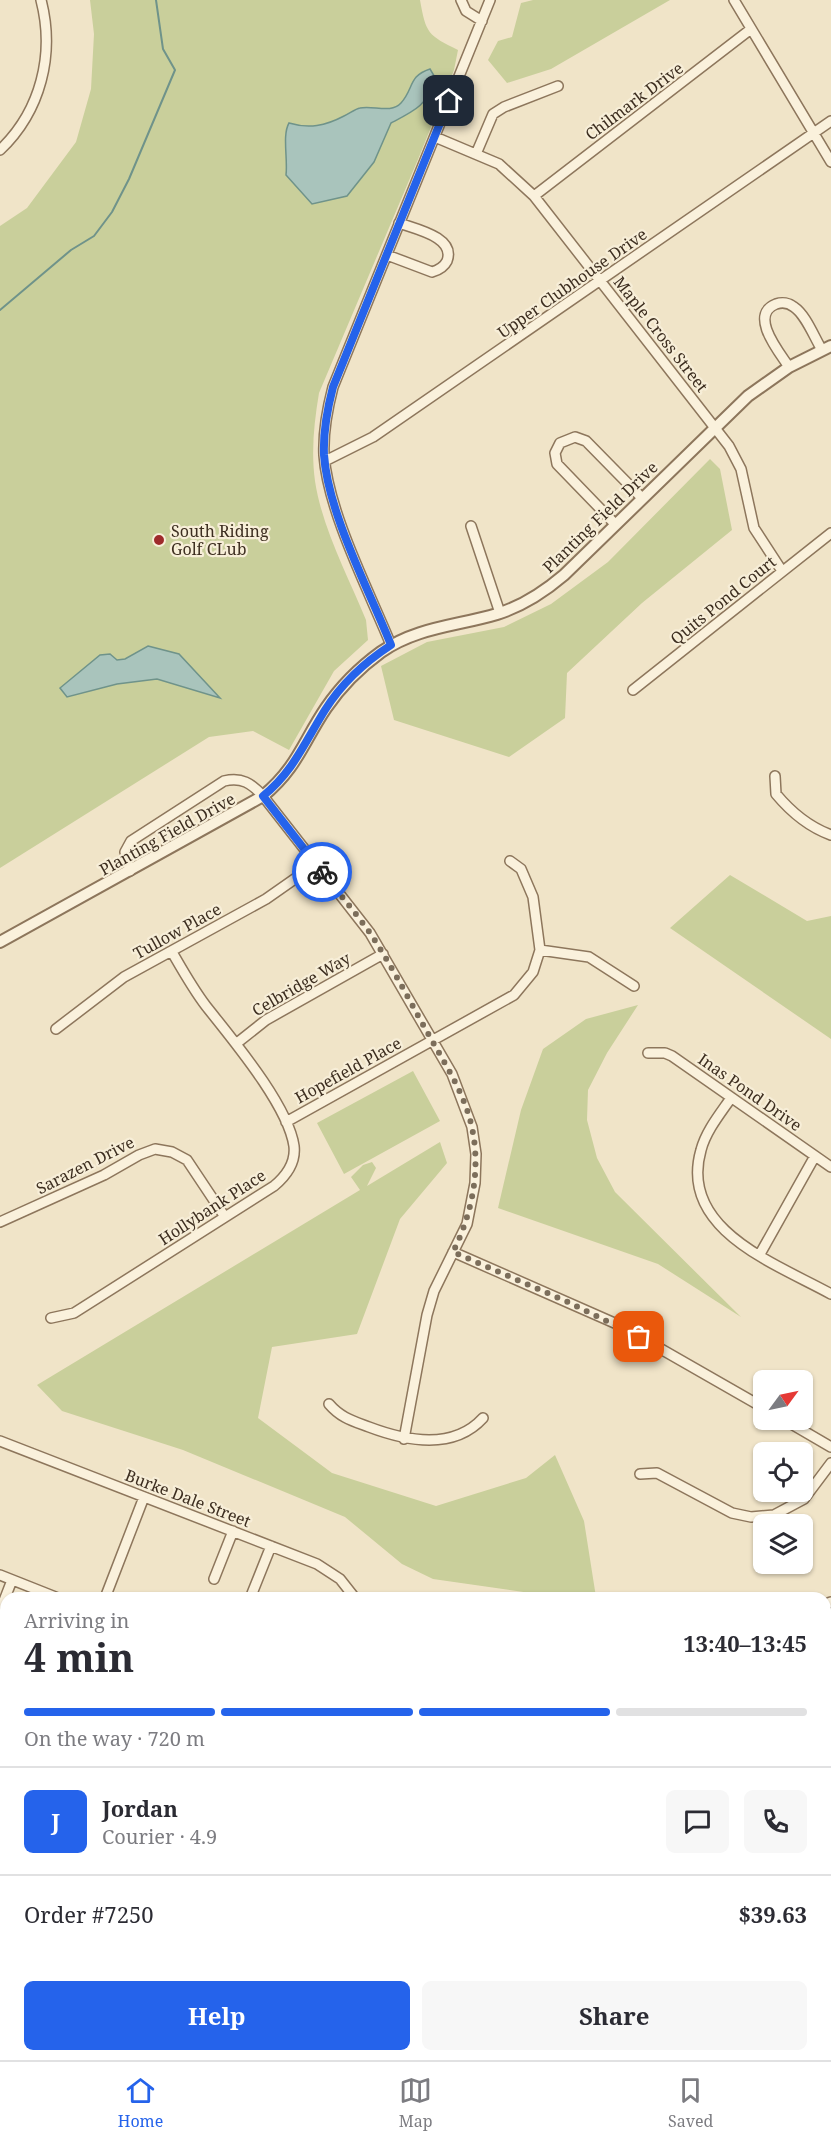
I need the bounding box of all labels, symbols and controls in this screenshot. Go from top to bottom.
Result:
street label: Chilmark Drive [581,57,687,145]
pin [423,75,474,126]
icon: home [432,84,465,117]
street label: Upper Clubhouse Drive [493,223,651,343]
street label: Maple Cross Street [609,272,713,397]
street label: Planting Field Drive [538,456,662,578]
place label: South Riding Golf CLub [171,520,269,560]
marker: South Riding Golf CLub [152,533,166,547]
street label: Quits Pond Court [666,550,781,649]
street label: Planting Field Drive [95,788,239,880]
courier [292,842,352,902]
icon: bike [306,856,339,889]
street label: Tullow Place [129,898,225,964]
street label: Celbridge Way [248,946,355,1021]
street label: Hopefield Place [291,1032,405,1108]
street label: Inas Pond Drive [694,1048,806,1136]
street label: Sarazen Drive [32,1131,138,1199]
street label: Hollybank Place [154,1164,270,1250]
pin [613,1311,664,1362]
icon: bag [622,1320,655,1353]
north arrow [753,1370,813,1430]
map controls [753,1370,813,1574]
button: locate [753,1442,813,1502]
street label: Burke Dale Street [122,1464,254,1532]
button: layers [753,1514,813,1574]
text: Arriving in [24,1607,129,1634]
text: 13:40–13:45 [683,1628,807,1658]
text: 4 min [24,1630,134,1683]
text: On the way · 720 m [24,1725,205,1752]
button: chat [666,1790,729,1853]
button: phone [744,1790,807,1853]
text: Jordan [102,1793,178,1823]
text: J [51,1806,60,1836]
text: Courier · 4.9 [102,1823,217,1850]
text: Order #7250 [24,1899,154,1929]
text: $39.63 [738,1899,807,1929]
button: Help [24,1981,410,2050]
button: Share [422,1981,807,2050]
tab: Home [118,2074,163,2132]
tab: Map [399,2074,433,2132]
tab: Saved [668,2074,713,2132]

